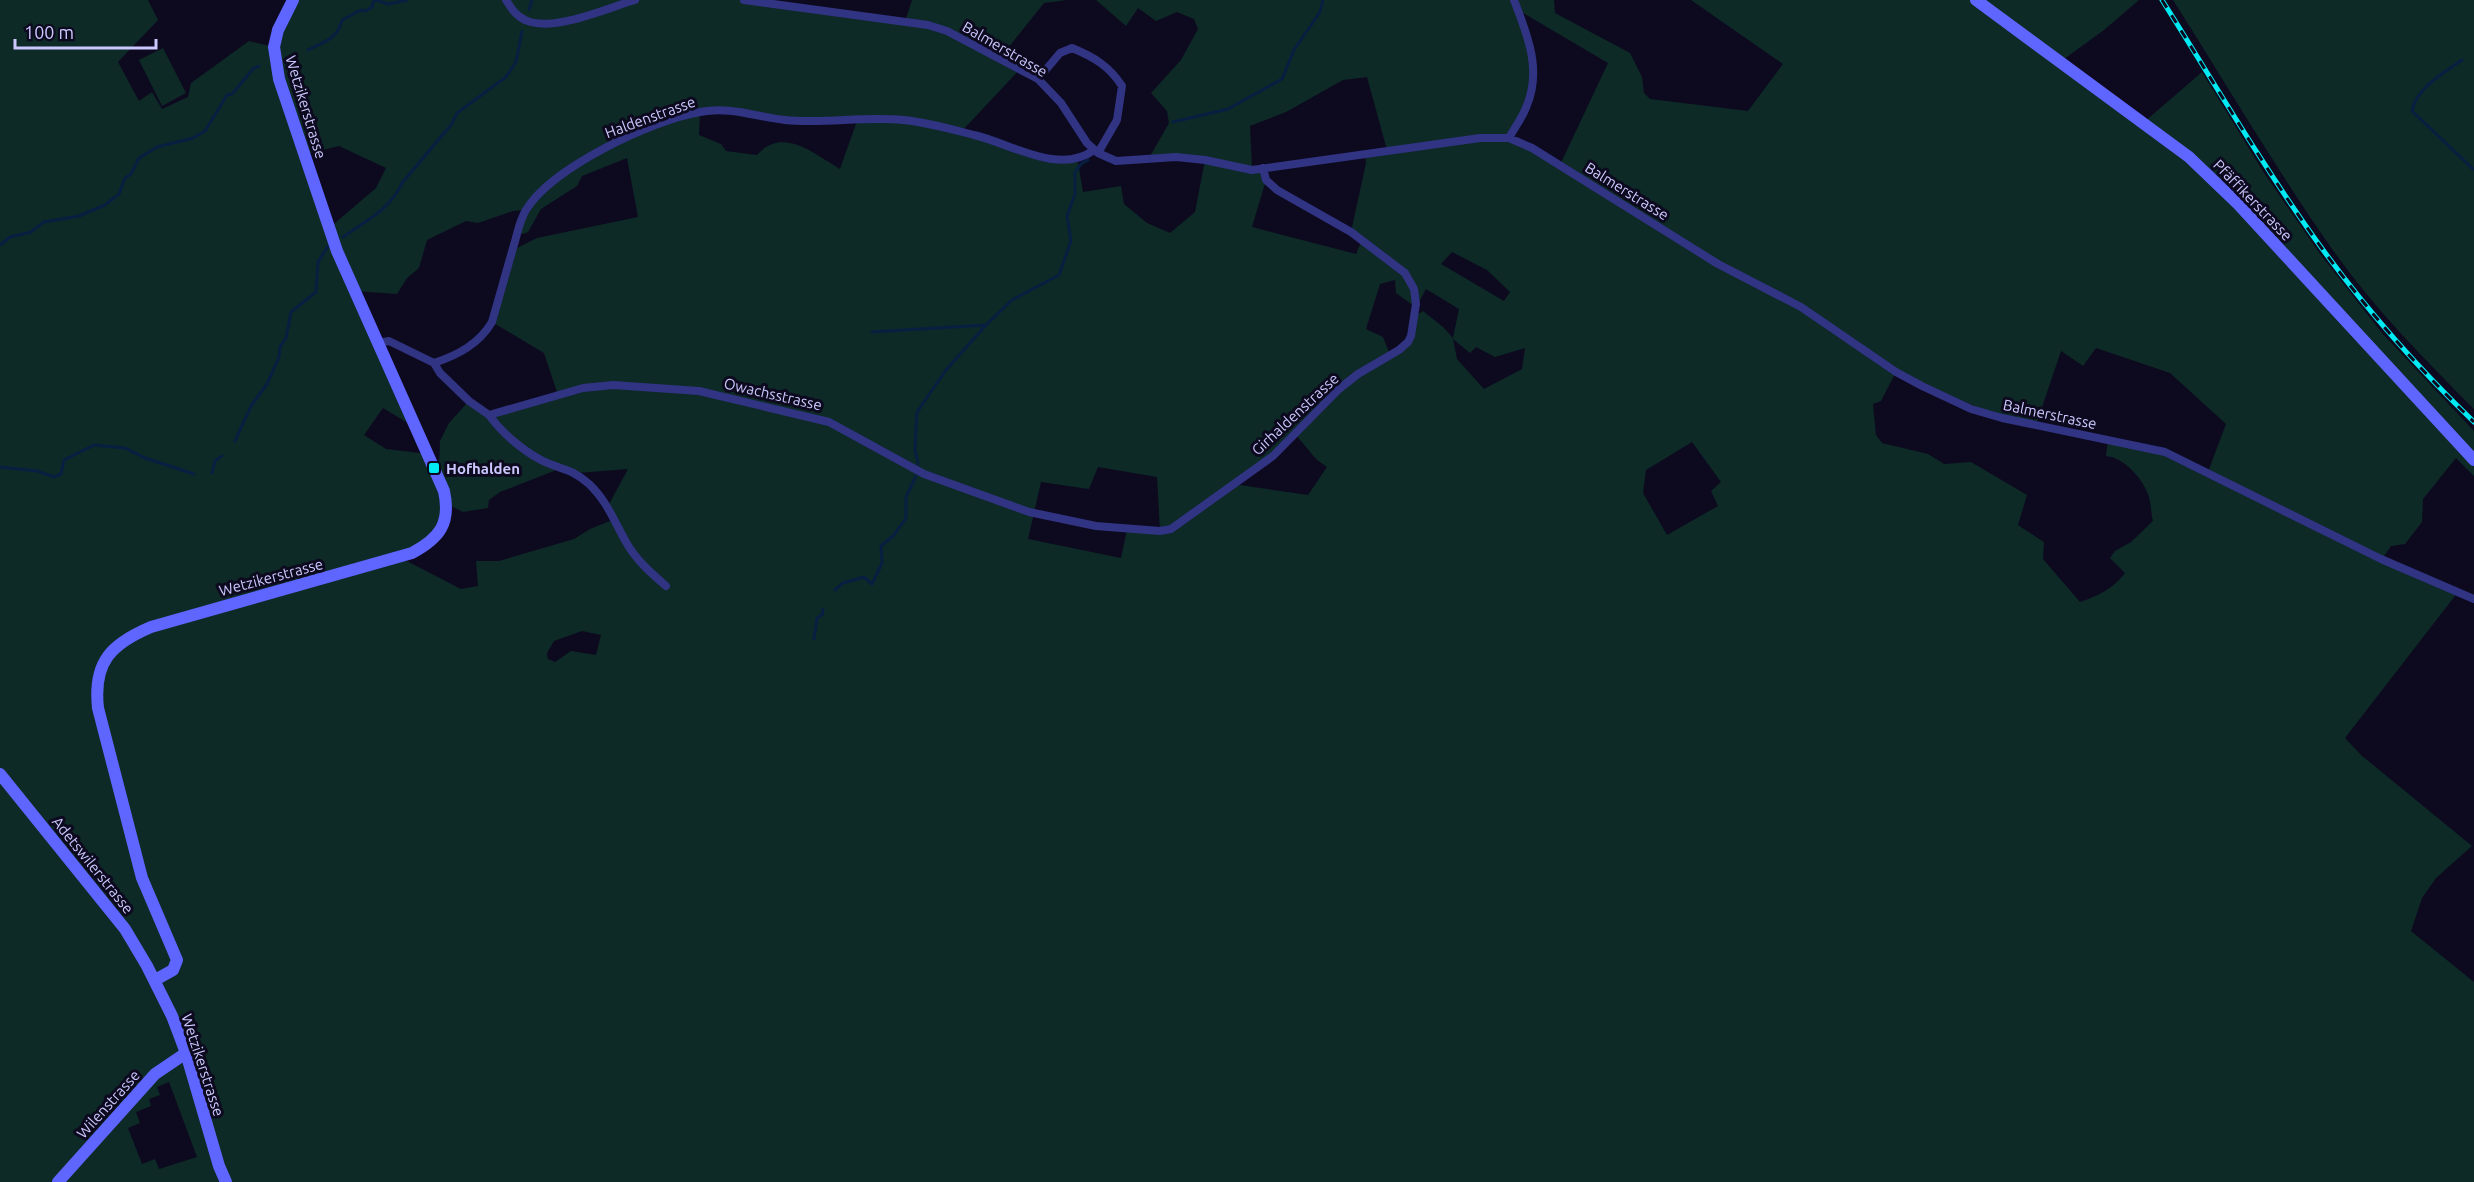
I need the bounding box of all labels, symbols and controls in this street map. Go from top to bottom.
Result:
scale bar [15,12,156,50]
street label: Balmerstrasse [960,18,1050,80]
text: 100 m [24,22,74,42]
street label: Wetzikerstrasse [282,53,330,161]
street label: Haldenstrasse [603,93,697,141]
street label: Pfäffikerstrasse [2210,156,2296,244]
street label: Balmerstrasse [1582,159,1672,223]
street label: Girhaldenstrasse [1248,370,1342,458]
street label: Owachsstrasse [722,374,824,414]
street label: Balmerstrasse [2002,396,2098,432]
place label: Hofhalden [446,460,520,477]
marker: Hofhalden [427,461,441,475]
street label: Wetzikerstrasse [217,555,325,599]
street label: Adetswilerstrasse [49,813,137,917]
street label: Wetzikerstrasse [178,1012,228,1118]
street label: Wilenstrasse [73,1066,143,1142]

